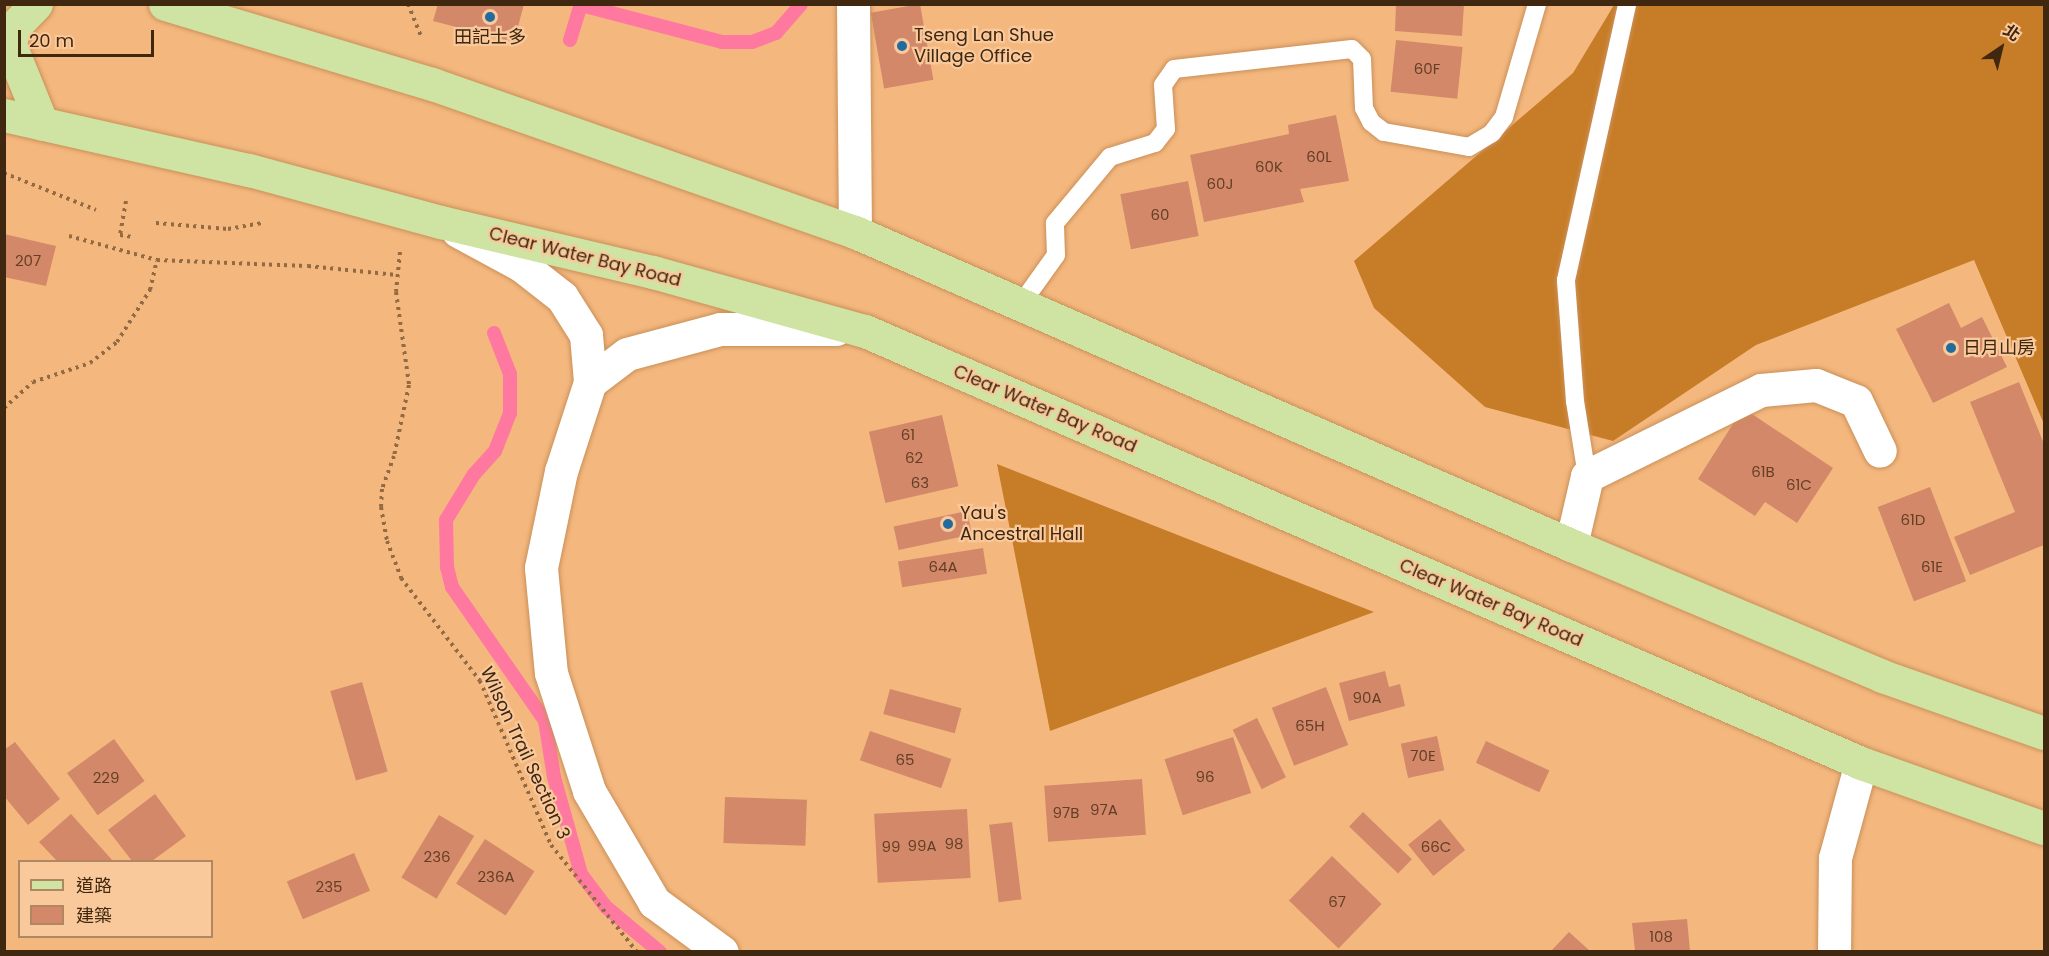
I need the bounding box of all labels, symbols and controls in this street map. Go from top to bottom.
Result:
marker: 田記士多 [483,10,497,24]
scale bar [21,18,158,56]
north arrow [1971,18,2031,78]
text: 北 [1998,19,2025,47]
place label: Tseng Lan Shue Village Office [914,25,1054,68]
place label: 田記士多 [454,26,526,48]
text: 20 m [29,28,74,53]
marker: Tseng Lan Shue Village Office [895,39,909,53]
house number: 60F [1414,60,1440,78]
house number: 60L [1306,148,1332,166]
house number: 60K [1255,158,1283,176]
house number: 60J [1207,175,1233,193]
house number: 60 [1151,206,1169,224]
street label: Clear Water Bay Road [487,223,683,291]
house number: 207 [15,252,41,270]
place label: 日月山房 [1963,337,2035,359]
marker: 日月山房 [1944,341,1958,355]
street label: Clear Water Bay Road [950,361,1140,457]
house number: 61 [901,426,915,444]
house number: 62 [905,449,923,467]
house number: 61B [1751,463,1775,481]
house number: 63 [911,474,929,492]
house number: 61C [1786,476,1812,494]
place label: Yau's Ancestral Hall [960,503,1083,546]
house number: 61D [1901,511,1925,529]
marker: Yau's Ancestral Hall [941,517,955,531]
street label: Clear Water Bay Road [1396,555,1586,651]
house number: 64A [928,558,958,576]
house number: 61E [1921,558,1943,576]
street label: Wilson Trail Section 3 [475,663,575,843]
house number: 90A [1353,689,1381,707]
house number: 65H [1295,717,1325,735]
house number: 70E [1410,747,1436,765]
house number: 65 [896,751,914,769]
house number: 96 [1196,768,1214,786]
house number: 229 [93,769,119,787]
house number: 97A [1090,801,1118,819]
house number: 97B [1053,804,1079,822]
house number: 98 [945,835,963,853]
house number: 99A [907,837,937,855]
house number: 99 [882,838,900,856]
house number: 66C [1421,838,1451,856]
house number: 236 [424,848,450,866]
legend [18,860,213,938]
house number: 236A [477,868,515,886]
text: 道路 [76,873,112,898]
house number: 235 [316,878,342,896]
house number: 67 [1328,893,1346,911]
text: 建築 [76,903,112,928]
house number: 108 [1649,928,1673,946]

